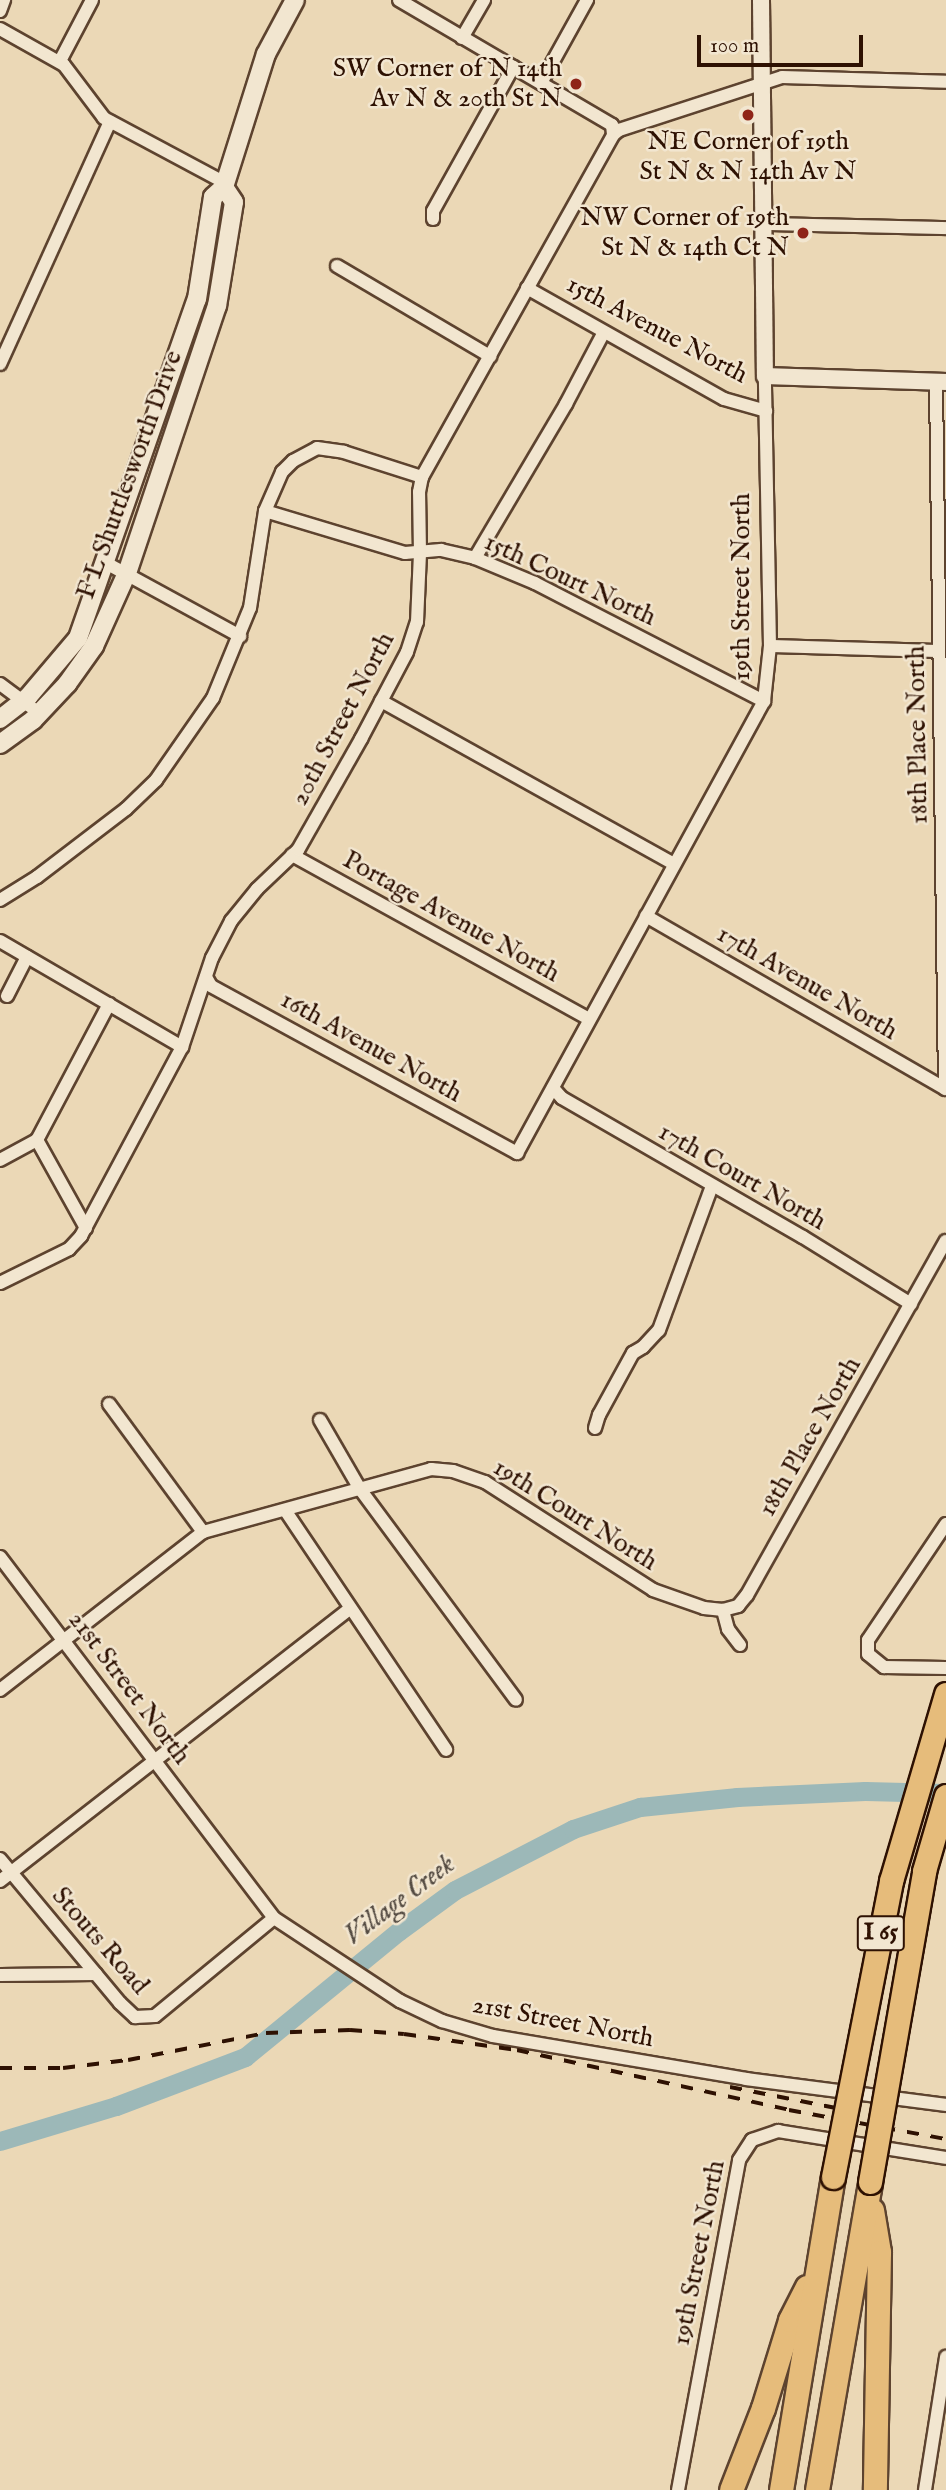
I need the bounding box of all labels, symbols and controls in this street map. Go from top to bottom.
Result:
scale bar [701,21,867,65]
text: 100 m [710,33,759,60]
place label: SW Corner of N 14th Av N & 20th St N [333,53,562,114]
marker: SW Corner of N 14th Av N & 20th St N [568,76,584,92]
marker: NE Corner of 19th St N & N 14th Av N [740,107,756,123]
place label: NE Corner of 19th St N & N 14th Av N [639,126,857,188]
place label: NW Corner of 19th St N & 14th Ct N [580,202,789,264]
marker: NW Corner of 19th St N & 14th Ct N [795,225,811,241]
street label: 15th Avenue North [561,269,753,391]
street label: F L Shuttlesworth Drive [71,347,189,603]
street label: 19th Street North [726,493,758,681]
street label: 15th Court North [479,527,661,633]
street label: 20th Street North [284,627,402,811]
street label: 18th Place North [901,645,935,825]
street label: Portage Avenue North [337,844,565,990]
street label: 17th Avenue North [711,919,903,1047]
street label: 16th Avenue North [275,984,467,1110]
street label: 17th Court North [653,1116,831,1238]
street label: 18th Place North [752,1352,868,1522]
street label: 19th Court North [487,1452,663,1578]
street label: 21st Street North [61,1605,197,1771]
water label: Village Creek [338,1848,462,1954]
street label: Stouts Road [45,1881,155,2001]
road number: I 65 [856,1912,906,1954]
street label: 21st Street North [470,1989,656,2055]
street label: 19th Street North [666,2158,732,2348]

